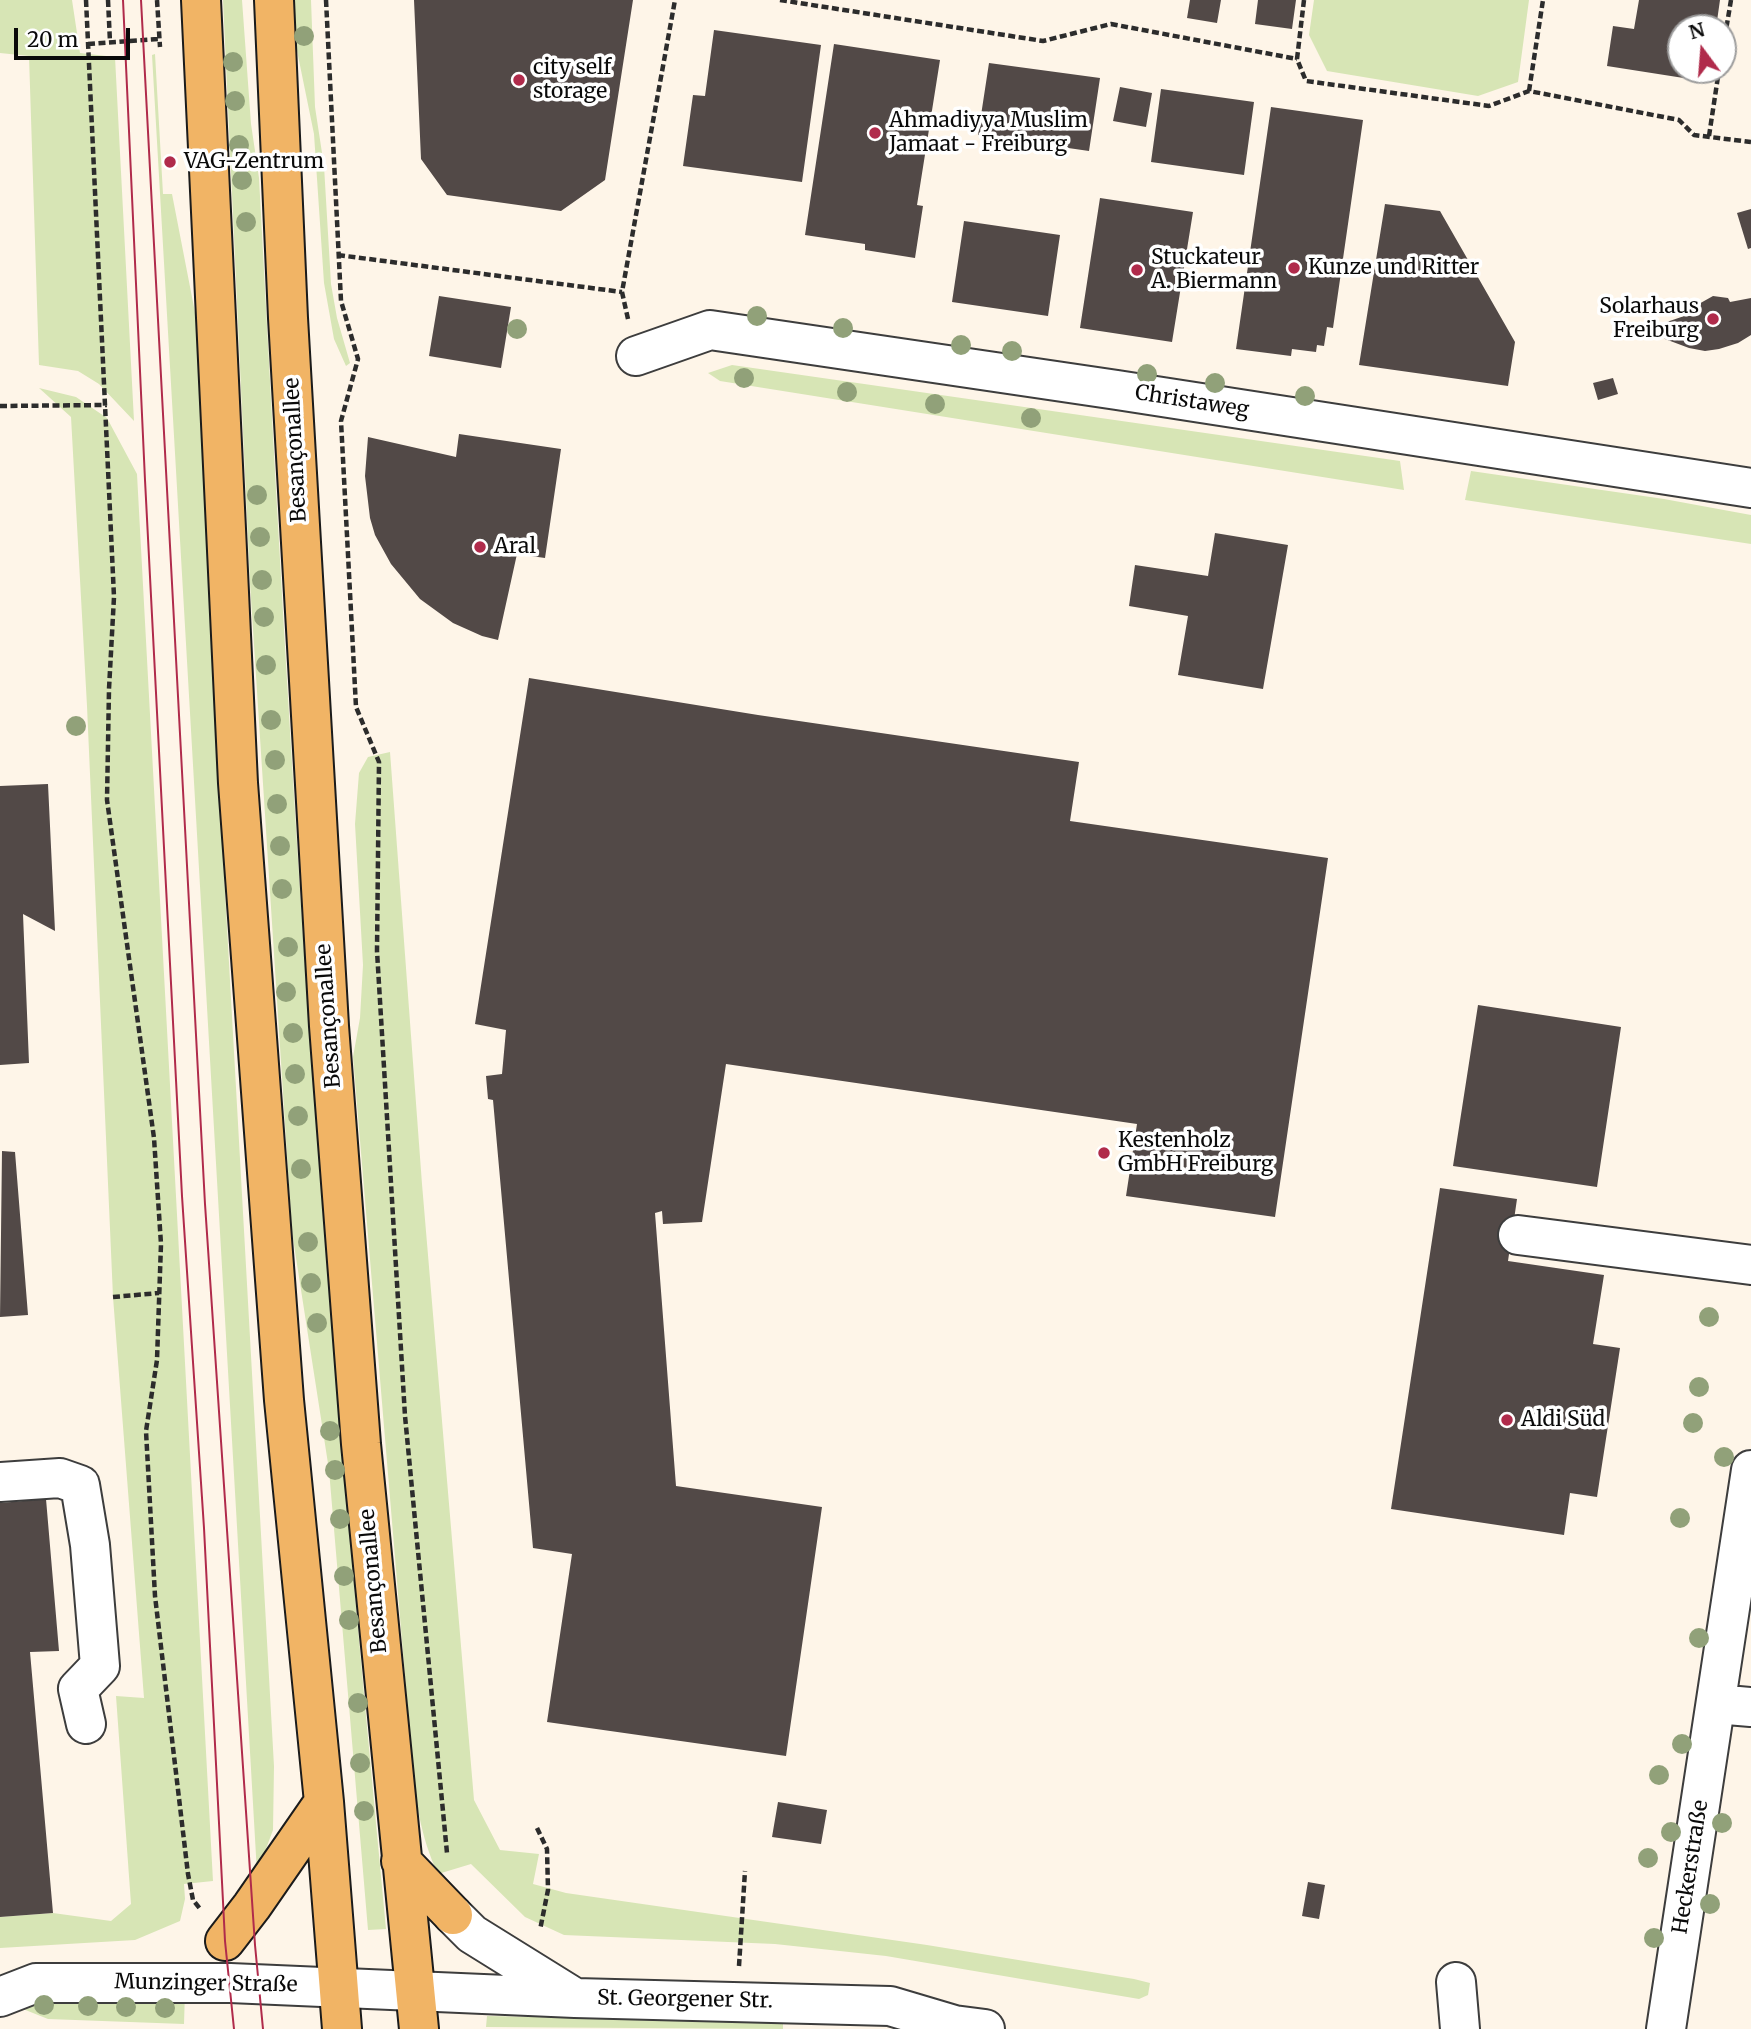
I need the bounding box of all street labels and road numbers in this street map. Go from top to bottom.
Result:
street label: Besançonallee [280,377,312,523]
street label: Christaweg [1133,381,1251,423]
street label: Besançonallee [311,943,347,1089]
street label: Besançonallee [355,1508,393,1654]
street label: Heckerstraße [1668,1798,1714,1936]
street label: Munzinger Straße [114,1970,298,1998]
street label: St. Georgener Str. [597,1986,773,2014]

